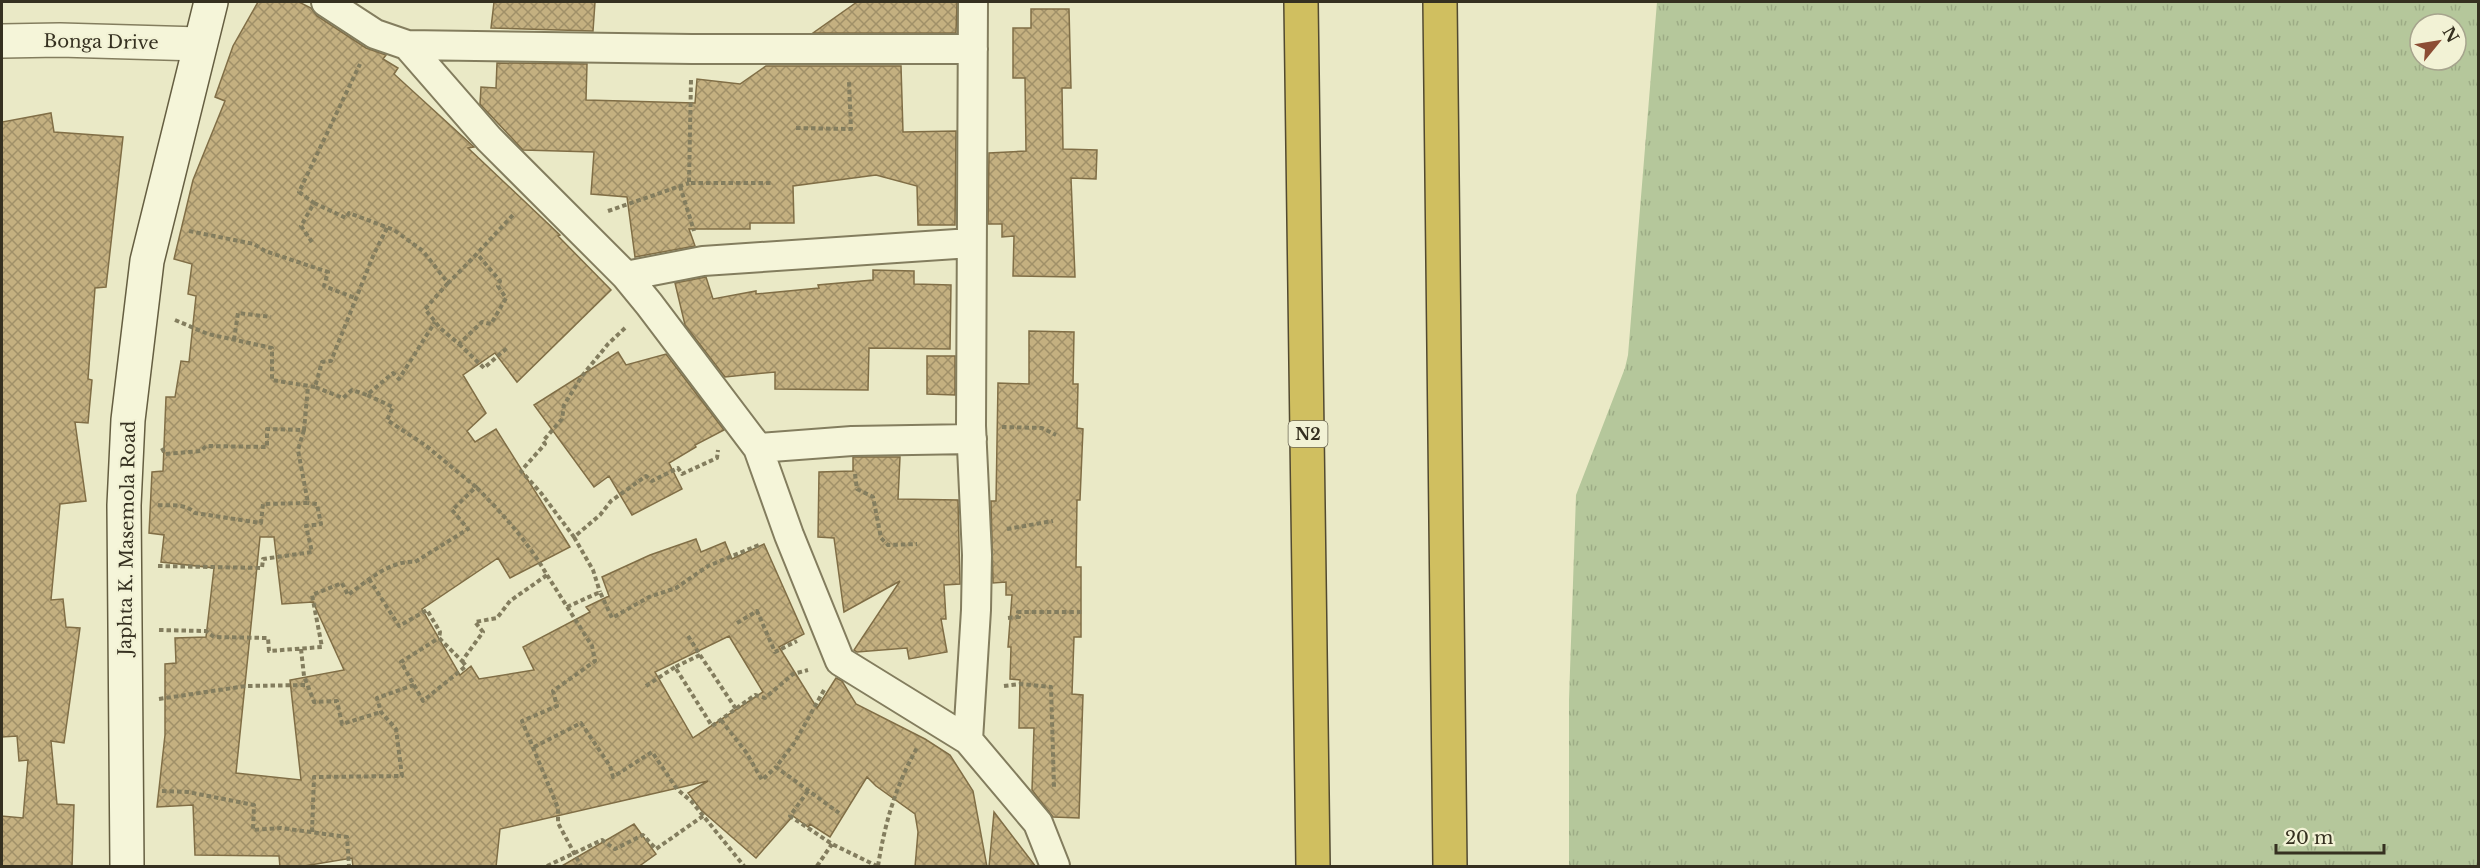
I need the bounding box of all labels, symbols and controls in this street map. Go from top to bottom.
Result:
north arrow [2408,12,2468,72]
text: N [2439,23,2463,46]
street label: Bonga Drive [43,30,159,54]
street label: Japhta K. Masemola Road [114,421,140,657]
road number: N2 [1288,421,1328,447]
scale bar [2276,817,2384,855]
text: 20 m [2285,827,2333,849]

